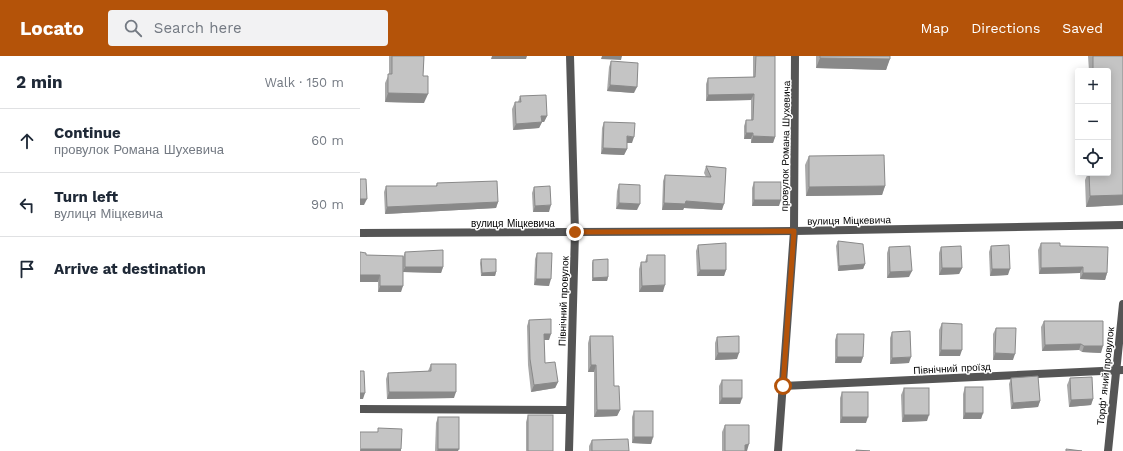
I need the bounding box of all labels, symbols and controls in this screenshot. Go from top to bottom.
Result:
search box [108,10,388,46]
text: Locato [20,17,84,40]
icon: search [122,17,144,39]
text: Search here [154,19,242,37]
text: Map [921,20,949,36]
text: Directions [971,20,1040,36]
text: Saved [1062,20,1103,36]
map controls [1075,68,1111,176]
button: + [1075,68,1111,104]
text: 2 min [16,72,62,92]
text: Walk · 150 m [265,75,344,90]
street label: провулок Романа Шухевича [779,80,792,211]
button: − [1075,104,1111,140]
text: Continue [54,124,121,142]
icon: ahead [16,130,38,152]
text: 60 m [311,133,344,148]
button: locate [1075,140,1111,176]
text: провулок Романа Шухевича [54,142,224,157]
text: Turn left [54,188,118,206]
icon: left [16,194,38,216]
text: 90 m [311,197,344,212]
text: вулиця Міцкевича [54,206,163,221]
street label: вулиця Міцкевича [807,214,891,227]
street label: вулиця Міцкевича [471,218,555,229]
route end [566,223,584,241]
street label: Північний провулок [556,255,571,346]
icon: arrive [16,258,38,280]
text: Arrive at destination [54,260,206,278]
street label: Торфʼяний провулок [1095,326,1116,426]
street label: Північний проїзд [913,361,991,376]
route start [774,377,792,395]

